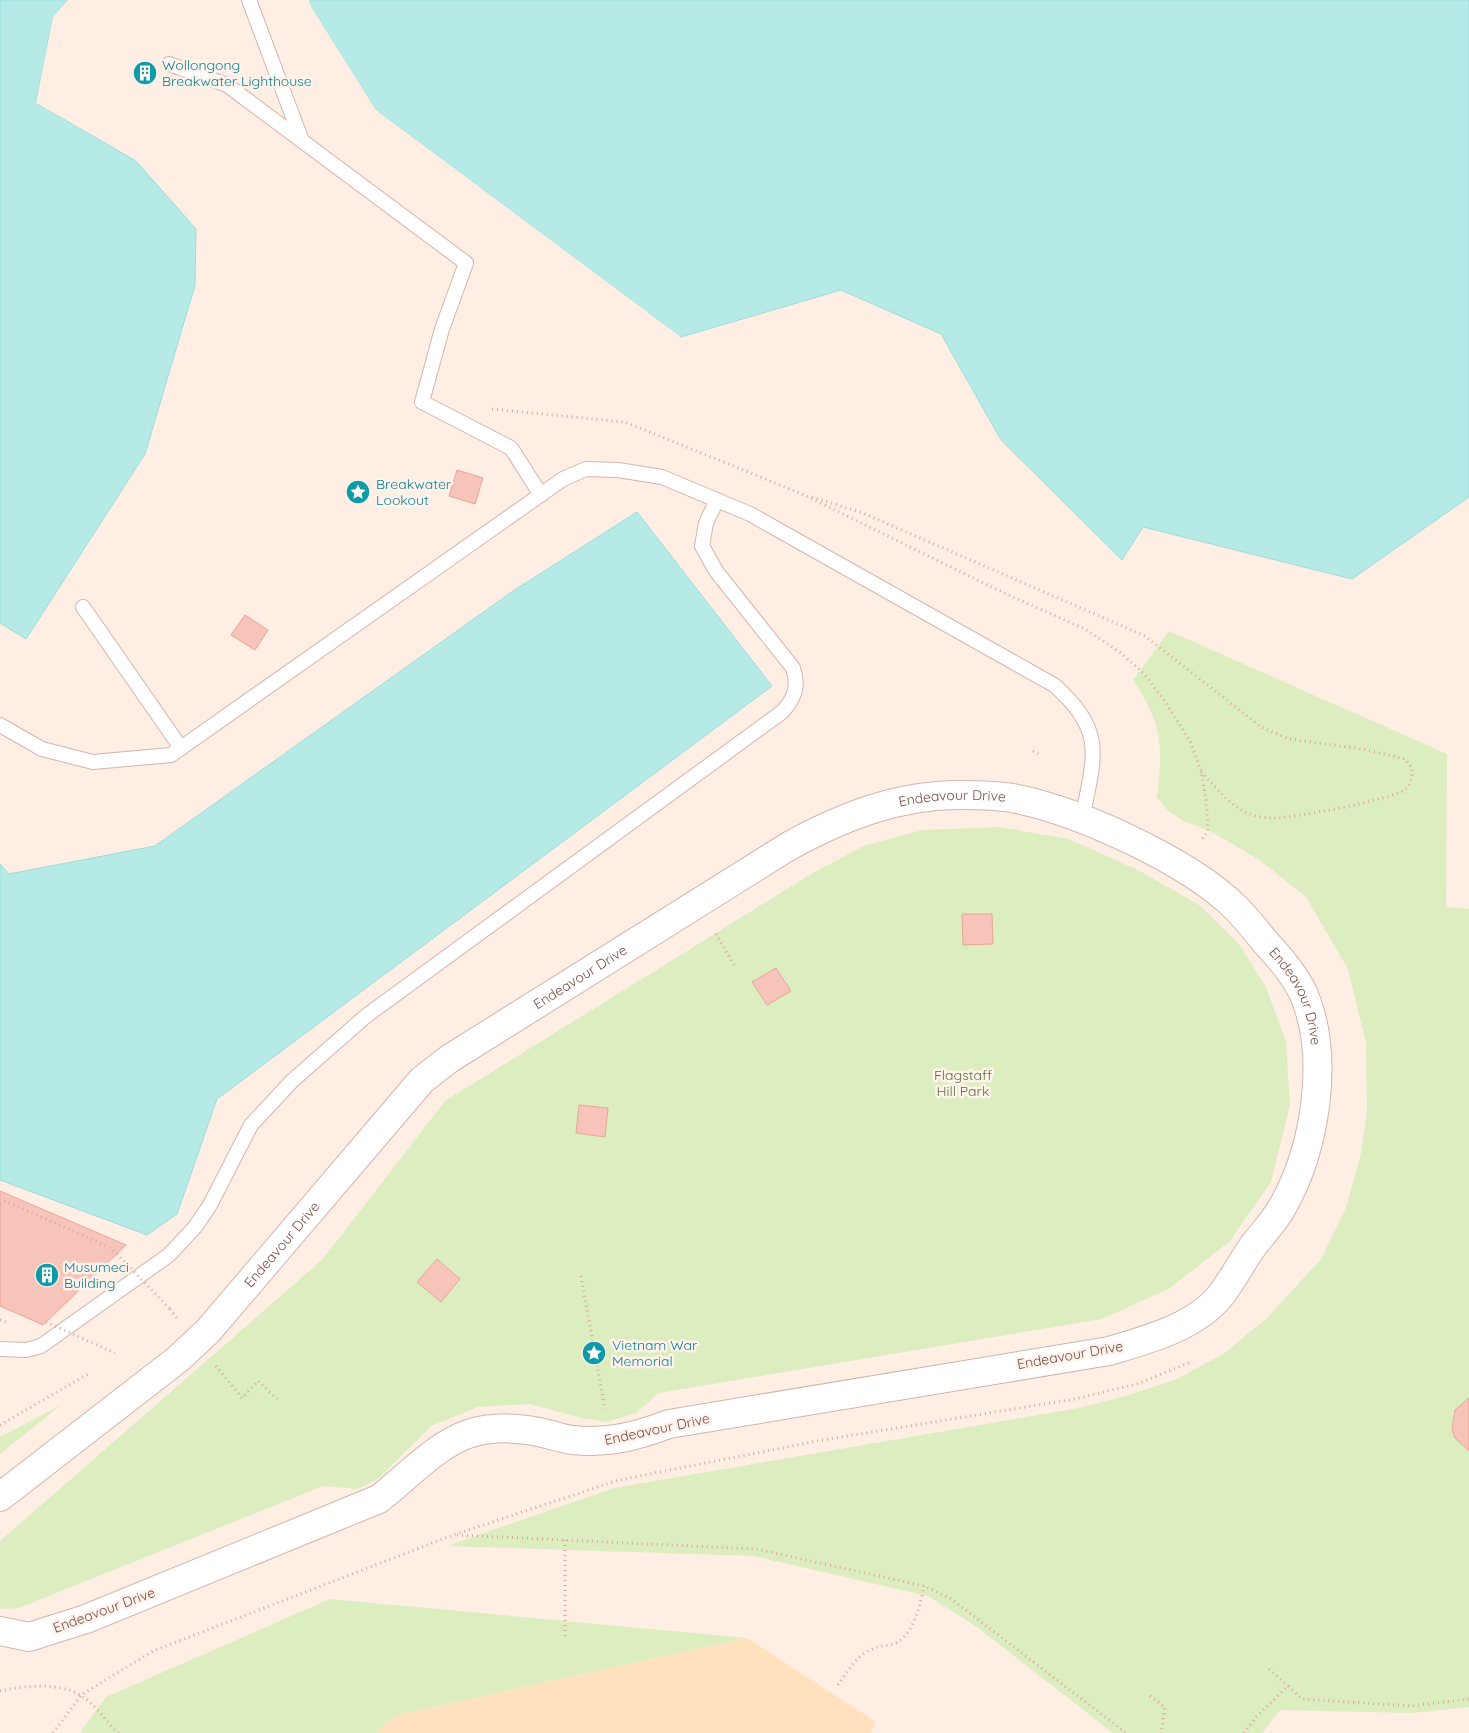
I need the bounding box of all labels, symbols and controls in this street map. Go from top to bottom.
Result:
place label: Wollongong Breakwater Lighthouse [162,56,312,90]
building icon: Wollongong Breakwater Lighthouse [132,60,158,86]
place label: Breakwater Lookout [376,475,452,509]
place icon: Breakwater Lookout [345,479,371,505]
street label: Endeavour Drive [897,786,1007,811]
street label: Endeavour Drive [530,941,631,1013]
street label: Endeavour Drive [1265,943,1325,1046]
park label: Flagstaff Hill Park [934,1066,992,1100]
street label: Endeavour Drive [240,1198,324,1291]
place label: Musumeci Building [64,1258,129,1292]
building icon: Musumeci Building [34,1262,60,1288]
place label: Vietnam War Memorial [612,1336,698,1370]
street label: Endeavour Drive [1016,1337,1125,1373]
place icon: Vietnam War Memorial [581,1340,607,1366]
street label: Endeavour Drive [603,1409,712,1449]
street label: Endeavour Drive [50,1583,158,1637]

